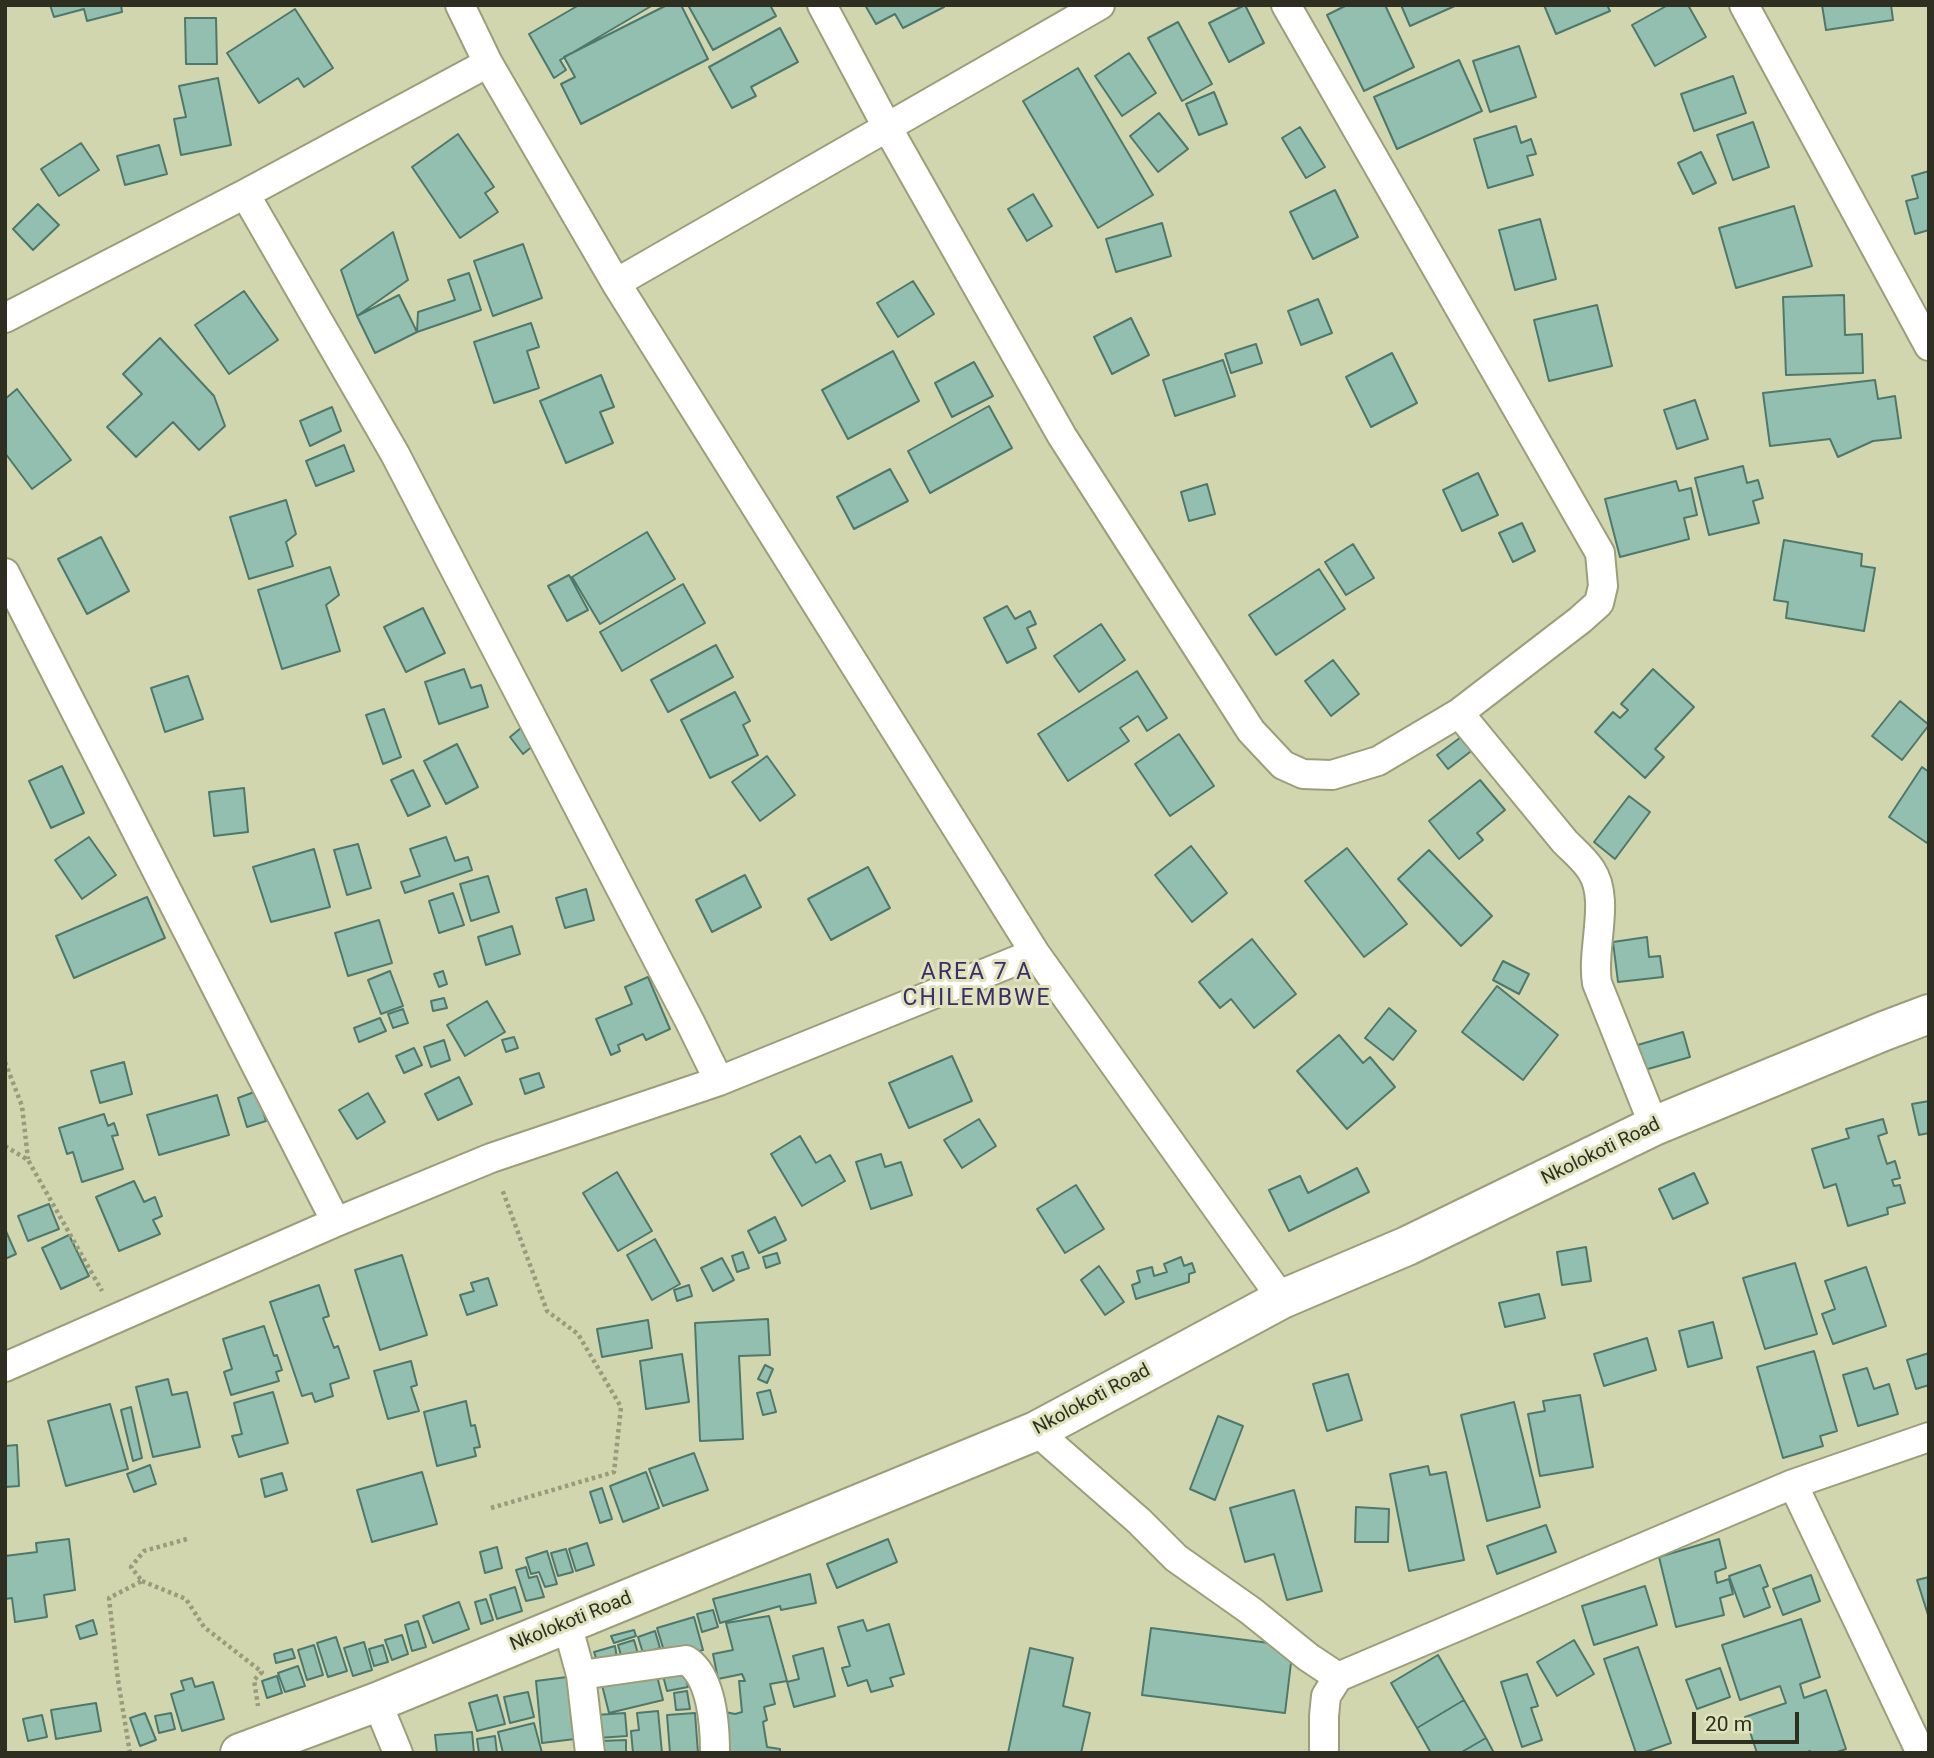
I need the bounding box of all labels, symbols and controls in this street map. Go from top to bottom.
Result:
district label: AREA 7 A CHILEMBWE [904,959,1050,1013]
street label: Nkolokoti Road [1538,1113,1664,1191]
street label: Nkolokoti Road [1030,1360,1154,1440]
street label: Nkolokoti Road [507,1587,635,1657]
scale bar [1696,1698,1803,1742]
text: 20 m [1705,1712,1752,1736]

